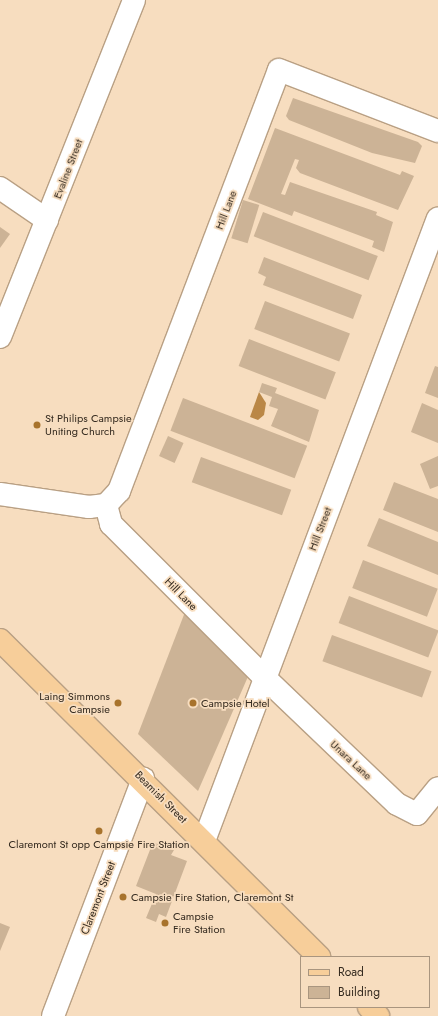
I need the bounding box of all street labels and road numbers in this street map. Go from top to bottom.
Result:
street label: Evaline Street [51,137,85,201]
street label: Hill Lane [213,189,239,231]
street label: Hill Street [306,505,334,553]
street label: Hill Lane [162,575,200,613]
street label: Unara Lane [327,737,375,783]
street label: Beamish Street [132,768,190,826]
street label: Claremont Street [78,860,118,936]

